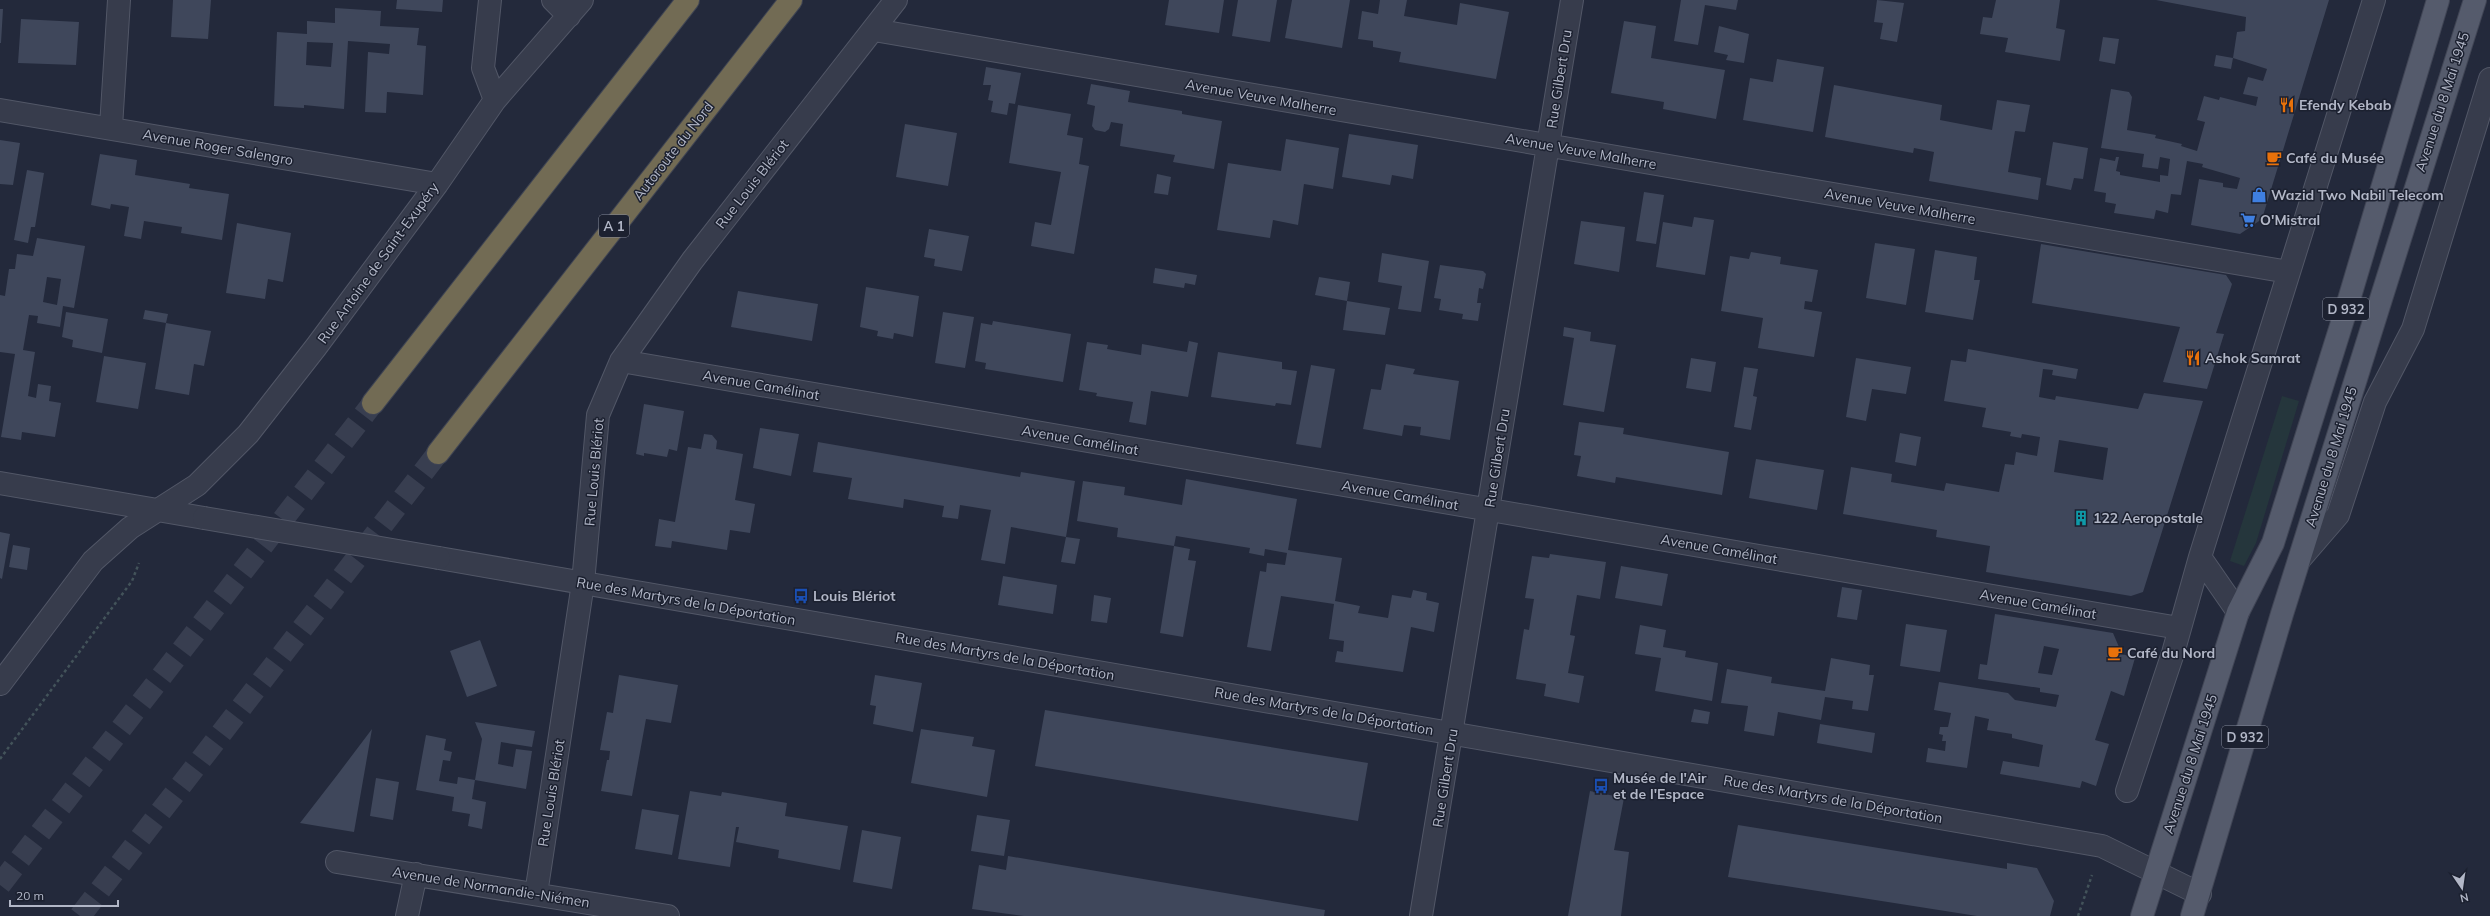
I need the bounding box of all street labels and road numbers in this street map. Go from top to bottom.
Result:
street label: Rue Gilbert Dru [1542,28,1576,130]
street label: Avenue du 8 Mai 1945 [2411,30,2473,174]
street label: Avenue Veuve Malherre [1184,75,1338,119]
street label: Autoroute du Nord [629,98,717,204]
street label: Avenue Roger Salengro [141,125,295,169]
street label: Avenue Veuve Malherre [1504,129,1658,173]
street label: Rue Louis Blériot [712,136,792,232]
street label: Rue Antoine de Saint-Exupéry [313,178,443,347]
street label: Avenue Veuve Malherre [1823,184,1977,228]
road number: A 1 [599,215,629,237]
road number: D 932 [2323,298,2369,320]
street label: Avenue Camélinat [701,366,821,404]
street label: Avenue du 8 Mai 1945 [2301,385,2361,529]
street label: Rue Gilbert Dru [1480,407,1514,509]
street label: Rue Louis Blériot [580,417,608,527]
street label: Avenue Camélinat [1020,421,1140,459]
street label: Avenue Camélinat [1340,476,1460,514]
street label: Avenue Camélinat [1659,530,1779,568]
street label: Rue des Martyrs de la Déportation [575,573,797,629]
street label: Avenue Camélinat [1978,585,2098,623]
street label: Rue des Martyrs de la Déportation [894,628,1116,684]
street label: Rue des Martyrs de la Déportation [1213,683,1435,739]
street label: Avenue du 8 Mai 1945 [2159,692,2221,836]
road number: D 932 [2222,726,2268,748]
street label: Rue Gilbert Dru [1428,727,1462,829]
street label: Rue Louis Blériot [534,738,568,848]
street label: Rue des Martyrs de la Déportation [1722,771,1944,827]
street label: Avenue de Normandie-Niémen [391,863,591,911]

